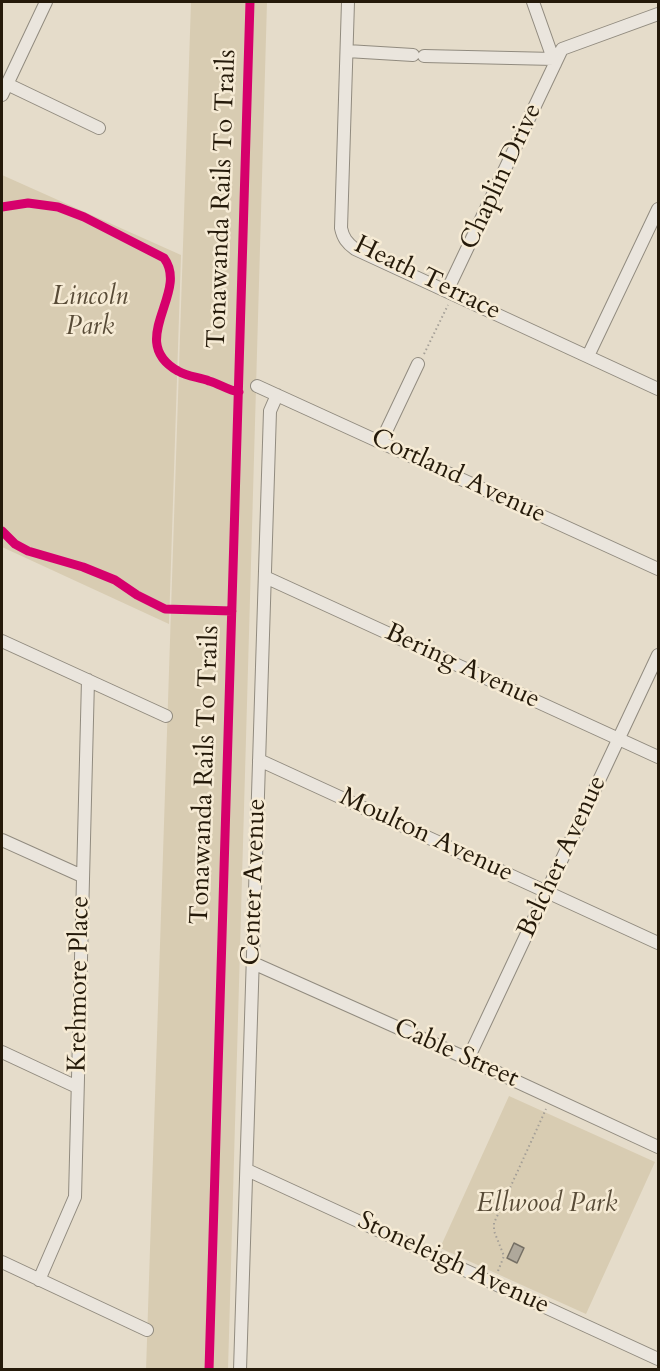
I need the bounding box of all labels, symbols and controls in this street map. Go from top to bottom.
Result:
street label: Tonawanda Rails To Trails [202,49,244,349]
street label: Chaplin Drive [455,99,549,255]
street label: Heath Terrace [349,230,505,328]
park label: Lincoln Park [52,282,128,344]
street label: Cortland Avenue [366,423,550,531]
street label: Bering Avenue [380,618,544,716]
street label: Tonawanda Rails To Trails [185,625,227,925]
street label: Belcher Avenue [512,771,614,943]
street label: Moulton Avenue [334,782,518,890]
street label: Center Avenue [236,798,274,966]
street label: Krehmore Place [63,896,97,1072]
street label: Cable Street [389,1013,523,1095]
park label: Ellwood Park [477,1189,617,1221]
street label: Stoneleigh Avenue [352,1206,554,1322]

